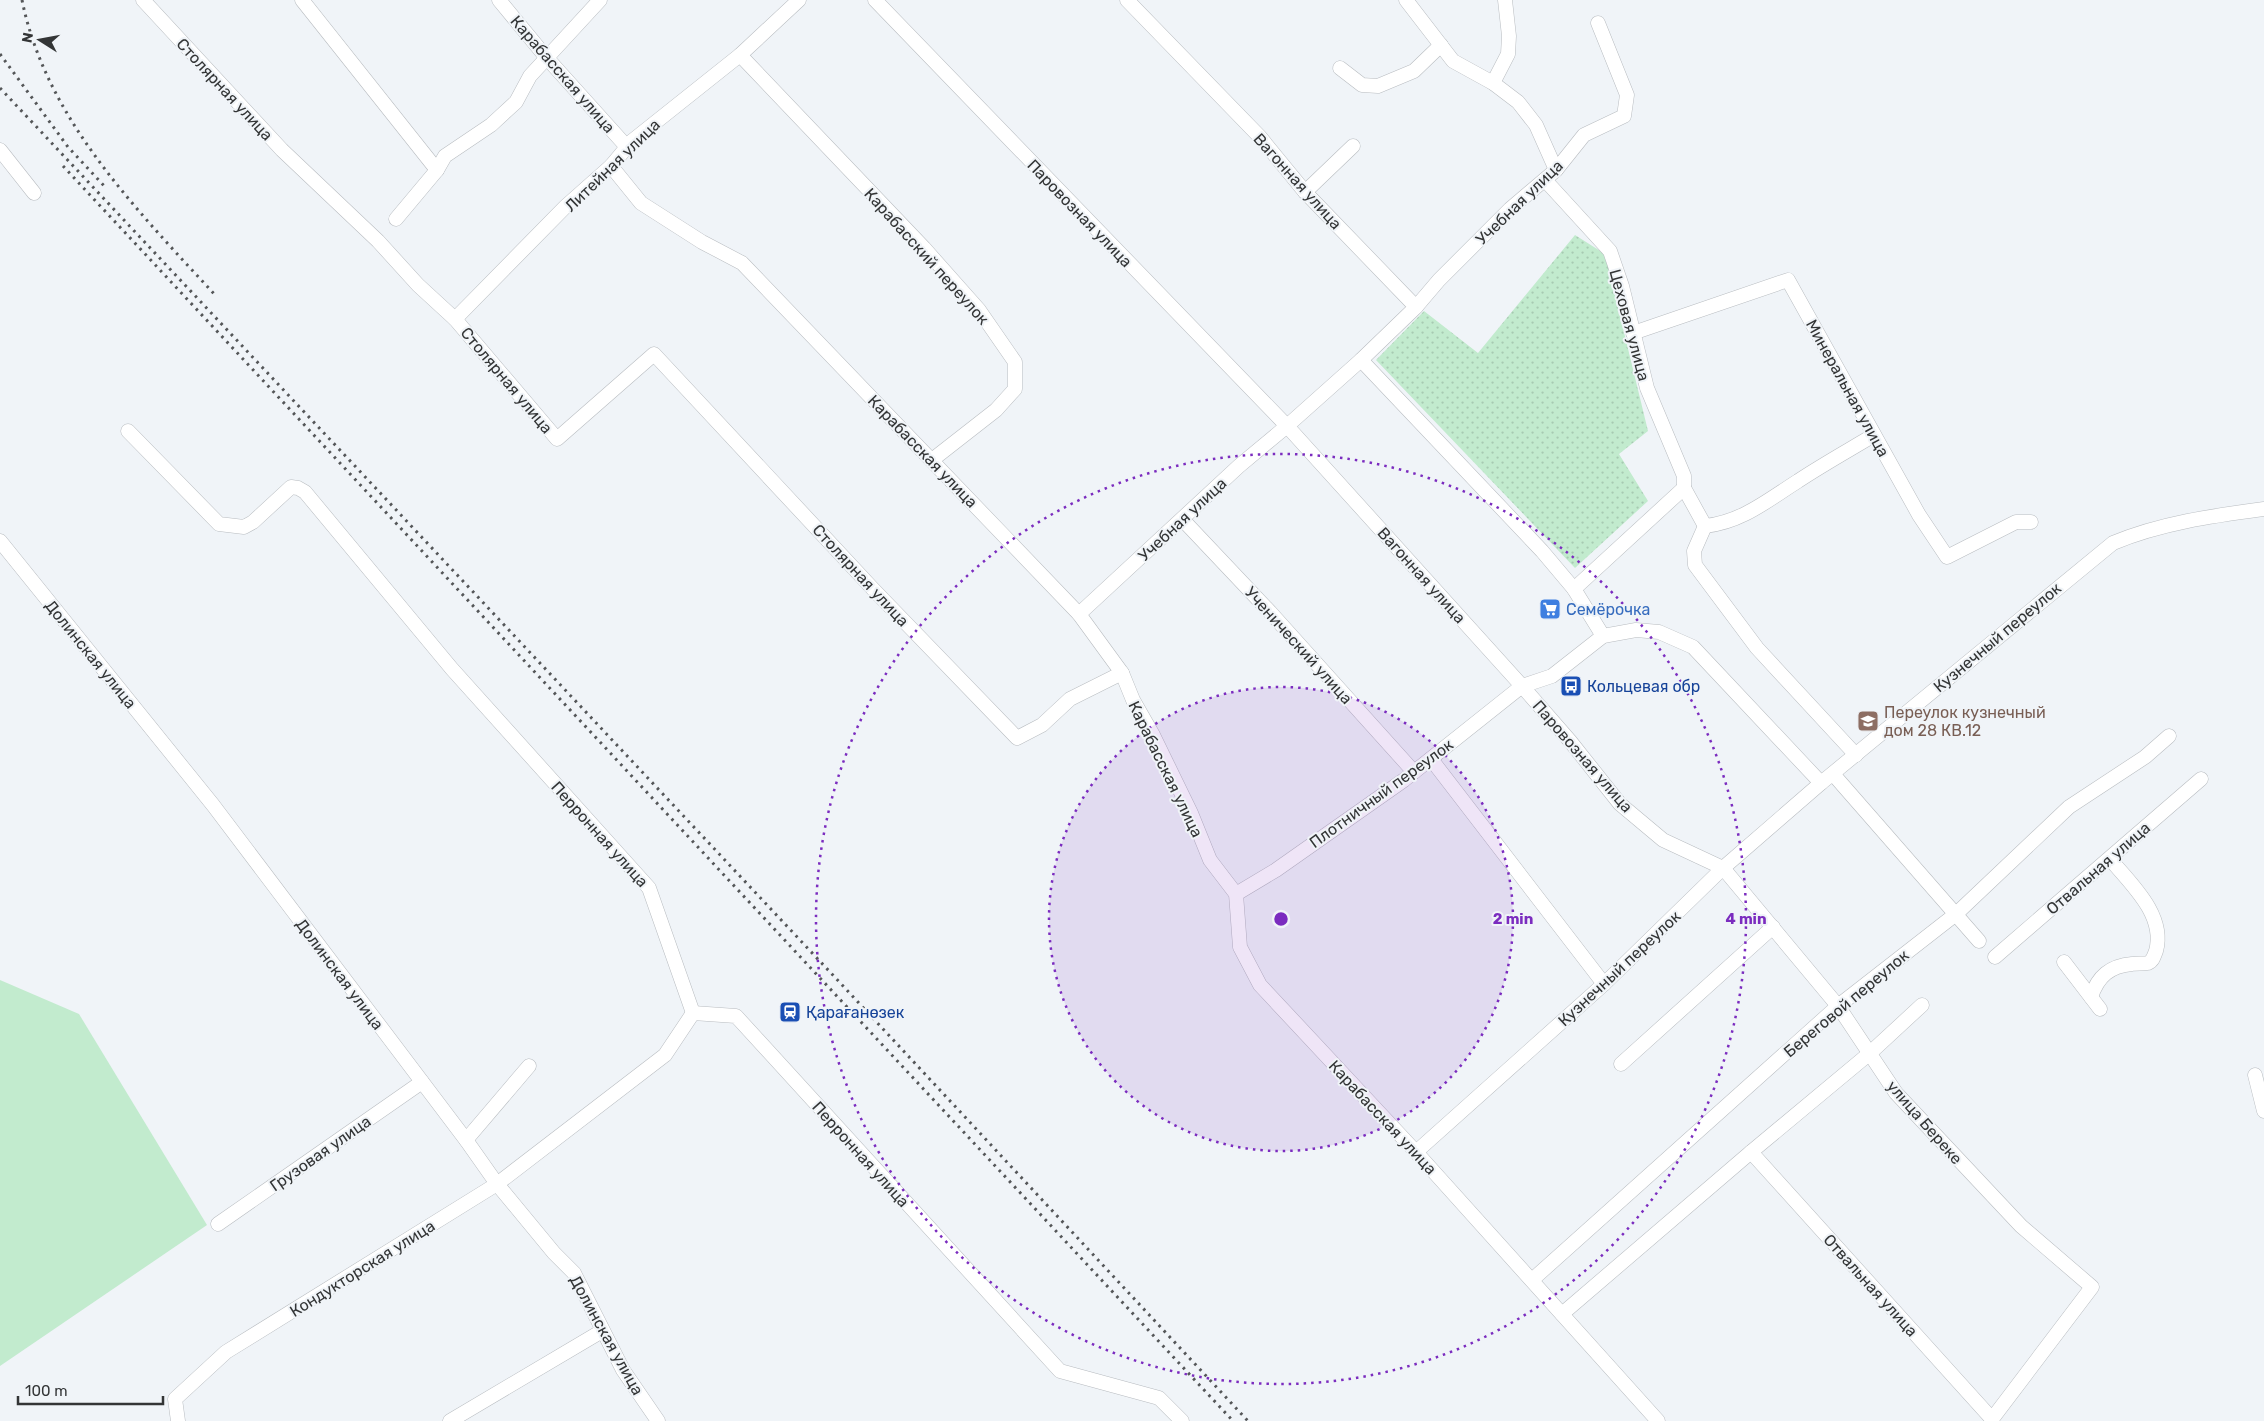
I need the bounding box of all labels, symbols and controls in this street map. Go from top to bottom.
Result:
street label: Карабасская улица [506,12,619,137]
north arrow [15,15,65,65]
text: N [18,31,37,44]
street label: Столярная улица [172,34,277,144]
street label: Литейная улица [561,115,664,216]
street label: Вагонная улица [1250,129,1346,233]
street label: Паровозная улица [1023,155,1136,271]
street label: Учебная улица [1472,156,1567,249]
street label: Карабасский переулок [860,184,993,329]
street label: Цеховая улица [1605,267,1654,383]
street label: Минеральная улица [1802,316,1893,460]
street label: Столярная улица [457,323,557,437]
street label: Карабасская улица [864,391,981,512]
street label: Учебная улица [1134,474,1230,565]
street label: Столярная улица [808,520,913,630]
street label: Вагонная улица [1374,523,1470,627]
street label: Кузнечный переулок [1930,578,2065,696]
street label: Ученический улица [1241,583,1356,708]
street label: Долинская улица [41,596,140,712]
supermarket icon: Семёрочка [1538,597,1562,621]
place label: Семёрочка [1566,600,1650,619]
bus stop icon: Кольцевая обр [1559,674,1583,698]
place label: Кольцевая обр [1587,677,1700,696]
street label: Паровозная улица [1529,696,1637,816]
street label: Карабасская улица [1124,698,1207,840]
place label: Переулок кузнечный дом 28 КВ.12 [1884,703,2046,740]
school or university icon: Переулок кузнечный дом 28 КВ.12 [1856,709,1880,733]
street label: Плотничный переулок [1306,735,1457,852]
street label: Перронная улица [547,778,652,891]
street label: Отвальная улица [2043,818,2154,919]
street label: Кузнечный переулок [1554,906,1685,1030]
centre of rings [1272,910,1290,928]
text: 2 min [1493,910,1533,928]
text: 4 min [1725,910,1767,928]
street label: Долинская улица [292,915,388,1034]
street label: Береговой переулок [1780,945,1913,1061]
station icon: Қарағанөзек [778,1000,802,1024]
place label: Қарағанөзек [806,1003,905,1022]
street label: Карабасская улица [1325,1056,1440,1178]
street label: улица Береке [1883,1077,1966,1168]
street label: Перронная улица [808,1098,913,1211]
street label: Грузовая улица [266,1112,374,1195]
street label: Кондукторская улица [286,1216,438,1321]
street label: Отвальная улица [1820,1230,1922,1341]
street label: Долинская улица [566,1272,647,1398]
scale bar [18,1374,162,1406]
text: 100 m [25,1382,67,1400]

